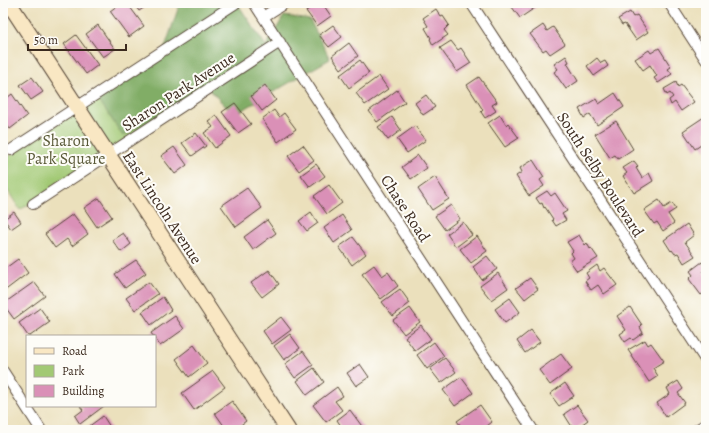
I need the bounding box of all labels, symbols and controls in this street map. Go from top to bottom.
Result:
scale bar [28,26,126,52]
text: 50 m [34,32,58,48]
street label: Sharon Park Avenue [118,47,239,137]
street label: South Selby Boulevard [551,108,649,242]
park label: Sharon Park Square [27,130,105,170]
street label: East Lincoln Avenue [117,147,207,268]
street label: Chase Road [375,171,435,247]
legend [26,335,156,407]
text: Road [62,343,88,359]
text: Park [62,363,85,379]
text: Building [62,383,104,399]

